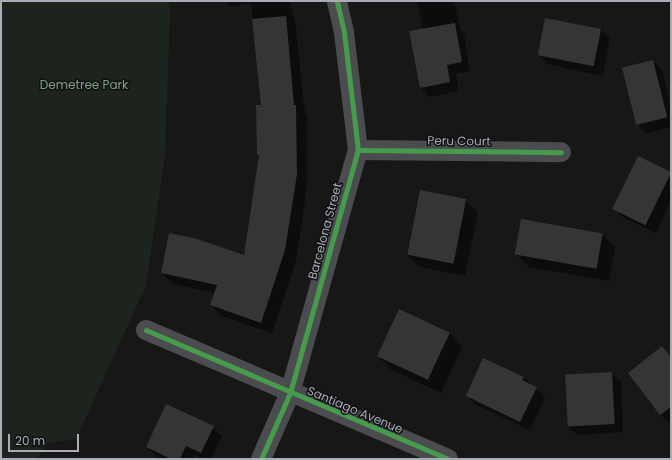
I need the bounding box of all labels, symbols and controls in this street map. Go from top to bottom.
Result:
park label: Demetree Park [40,78,128,92]
street label: Peru Court [427,133,491,149]
street label: Barcelona Street [305,181,345,281]
street label: Santiago Avenue [305,383,405,437]
scale bar [10,426,81,452]
text: 20 m [15,432,45,449]

